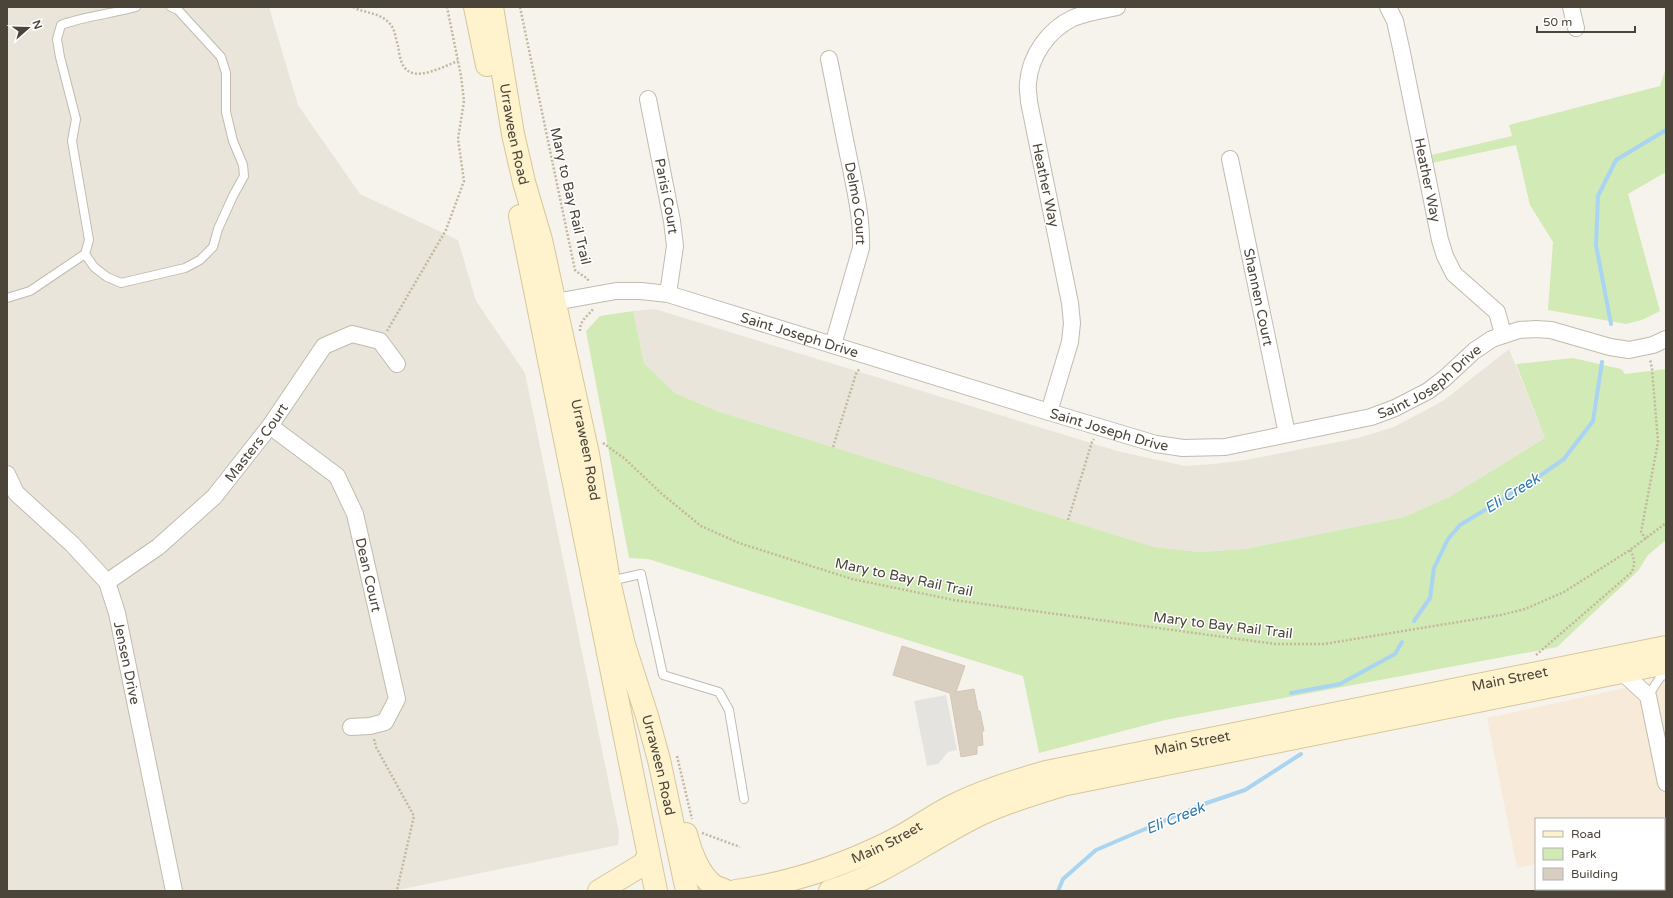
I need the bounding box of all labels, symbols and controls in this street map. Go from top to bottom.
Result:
north arrow [8,8,48,48]
scale bar [1537,8,1635,34]
text: 50 m [1543,15,1572,29]
text: N [29,18,45,31]
street label: Urraween Road [496,82,532,187]
street label: Mary to Bay Rail Trail [546,126,595,266]
street label: Heather Way [1410,136,1444,224]
street label: Heather Way [1028,141,1063,229]
street label: Parisi Court [651,157,682,236]
street label: Delmo Court [841,160,869,246]
street label: Shannen Court [1240,247,1277,348]
street label: Saint Joseph Drive [738,309,861,361]
street label: Saint Joseph Drive [1375,341,1484,423]
street label: Urraween Road [567,398,604,502]
street label: Masters Court [221,400,292,485]
street label: Saint Joseph Drive [1048,405,1170,455]
water label: Eli Creek [1481,468,1545,517]
street label: Dean Court [352,536,385,614]
street label: Mary to Bay Rail Trail [834,555,974,600]
street label: Mary to Bay Rail Trail [1152,609,1294,642]
street label: Jensen Drive [110,620,144,706]
street label: Main Street [1470,663,1550,695]
street label: Urraween Road [638,713,679,817]
street label: Main Street [1153,727,1232,759]
water label: Eli Creek [1143,797,1209,838]
street label: Main Street [849,817,926,868]
legend [1535,818,1665,890]
text: Road [1571,827,1601,841]
text: Park [1571,847,1597,861]
text: Building [1571,867,1618,881]

